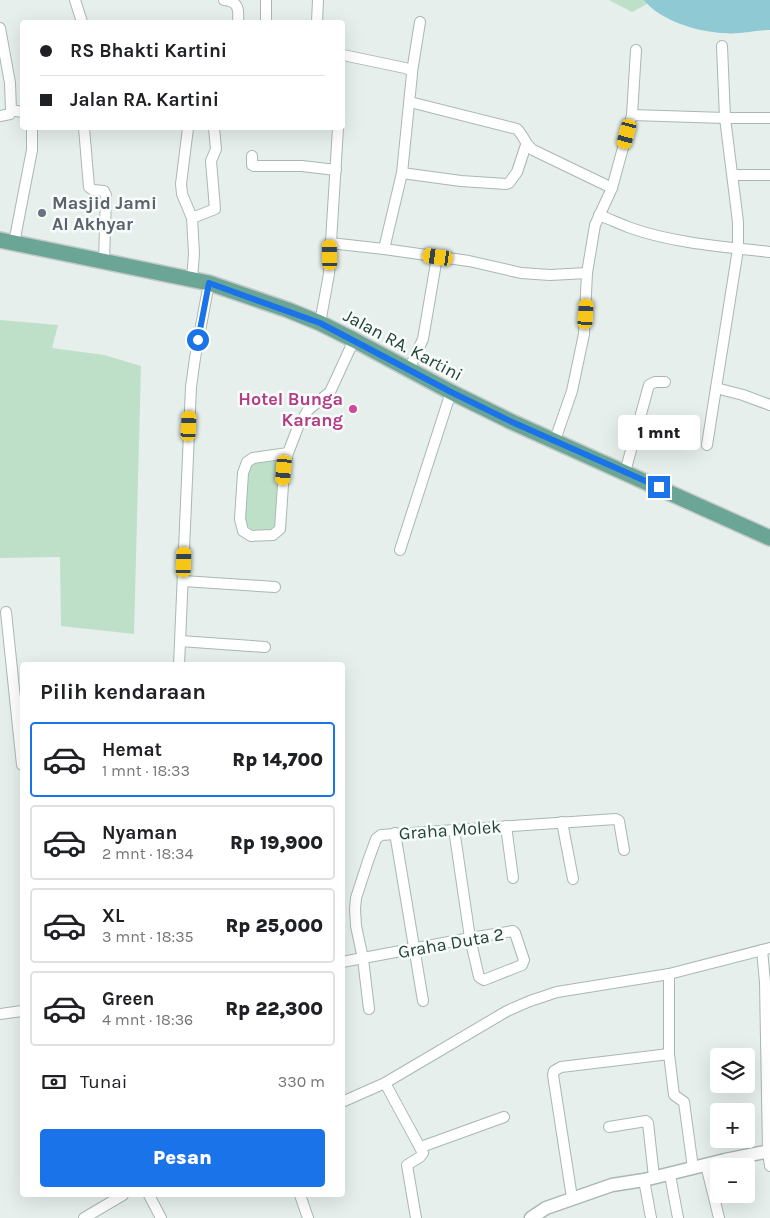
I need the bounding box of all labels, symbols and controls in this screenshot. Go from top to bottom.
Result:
text: RS Bhakti Kartini [70,40,227,62]
text: Jalan RA. Kartini [70,89,219,111]
car [615,118,638,150]
place label: Masjid Jami Al Akhyar [52,192,157,235]
marker: Masjid Jami Al Akhyar [36,207,48,219]
car [322,240,337,270]
car [422,247,453,267]
car [577,299,594,329]
street label: Jalan RA. Kartini [340,304,466,386]
route start [187,329,209,351]
place label: Hotel Bunga Karang [238,388,344,431]
marker: Hotel Bunga Karang [347,403,359,415]
car [180,411,197,441]
callout: 1 mnt [618,414,700,450]
text: 1 mnt [638,423,680,442]
car [275,454,292,486]
route end [648,476,670,498]
car [175,547,192,577]
text: Pilih kendaraan [40,679,206,705]
icon: car [42,737,87,782]
text: Hemat [102,739,162,761]
text: Rp 14,700 [232,749,323,771]
text: 1 mnt · 18:33 [102,761,190,780]
street label: Graha Molek [398,815,502,845]
icon: car [42,820,87,865]
text: Nyaman [102,822,177,844]
text: Rp 19,900 [230,832,323,854]
text: 2 mnt · 18:34 [102,844,193,863]
icon: car [42,903,87,948]
text: XL [102,905,124,927]
text: Rp 25,000 [225,915,323,937]
street label: Graha Duta 2 [396,923,506,963]
text: 3 mnt · 18:35 [102,927,194,946]
icon: car [42,986,87,1031]
text: Green [102,988,154,1010]
text: Rp 22,300 [225,998,323,1020]
text: 4 mnt · 18:36 [102,1010,193,1029]
map controls [710,1048,755,1203]
button: layers [710,1048,755,1093]
icon: cash [40,1068,68,1096]
text: Tunai [80,1071,127,1093]
text: 330 m [278,1072,325,1091]
button: + [710,1103,755,1148]
button: Pesan [40,1129,325,1187]
button: − [710,1158,755,1203]

